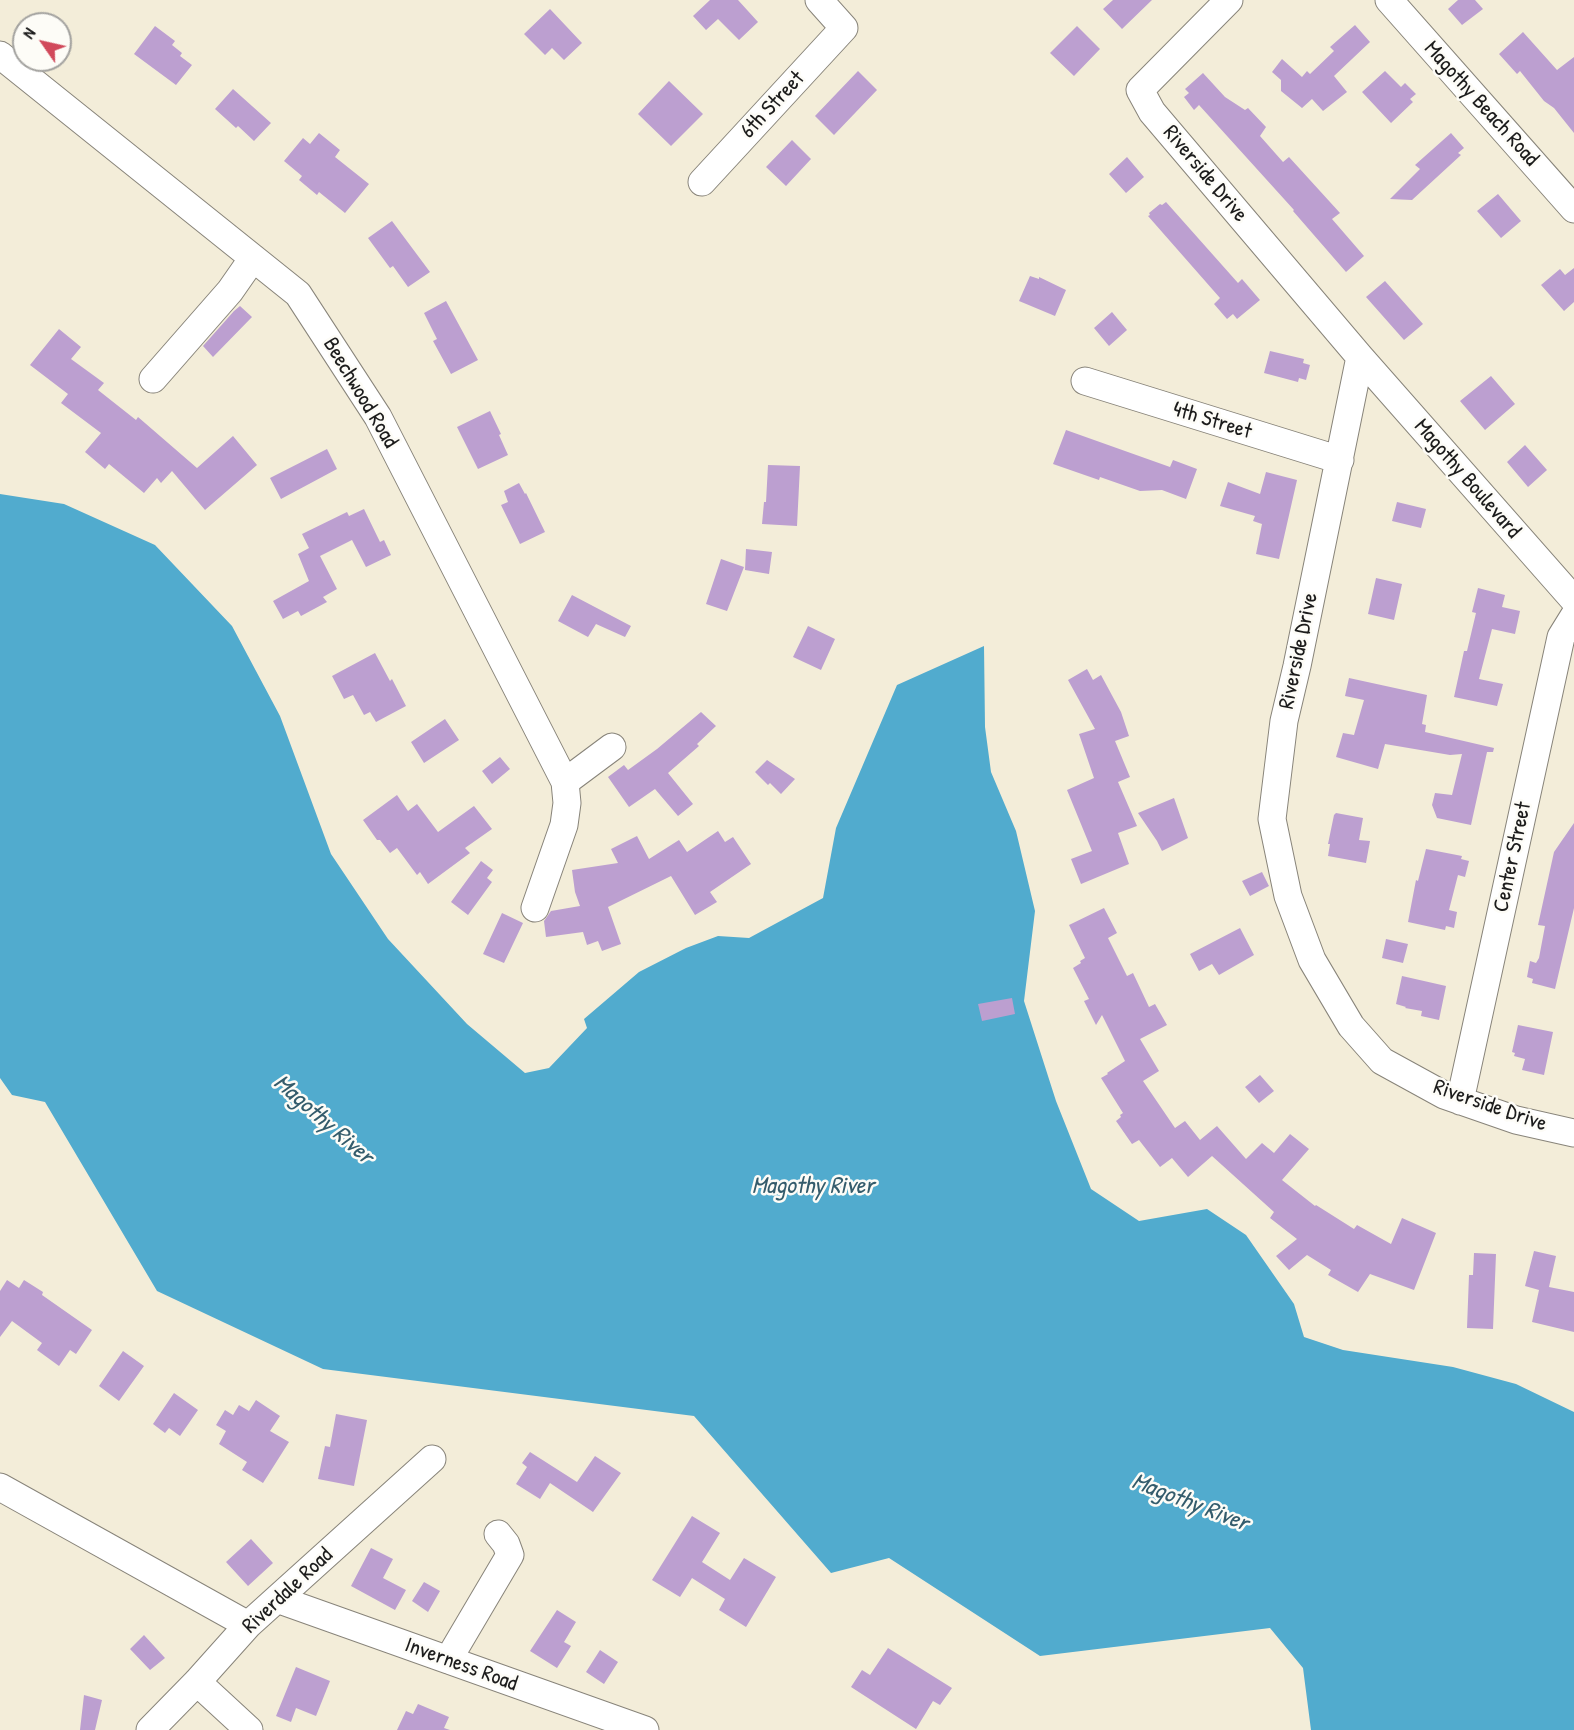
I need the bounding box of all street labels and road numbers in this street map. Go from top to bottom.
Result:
street label: Magothy Beach Road [1418,36,1544,172]
street label: 6th Street [735,66,811,144]
street label: Riverside Drive [1157,120,1253,228]
street label: Beechwood Road [317,333,403,453]
street label: 4th Street [1169,396,1255,446]
street label: Magothy Boulevard [1408,414,1526,544]
street label: Riverside Drive [1274,590,1324,712]
street label: Center Street [1488,800,1538,914]
street label: Riverside Drive [1430,1074,1550,1138]
street label: Riverdale Road [237,1543,339,1639]
street label: Inverness Road [401,1632,521,1698]

